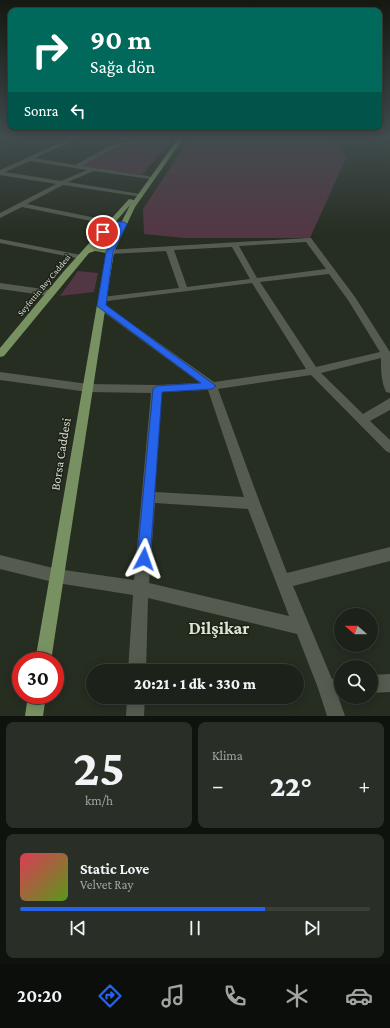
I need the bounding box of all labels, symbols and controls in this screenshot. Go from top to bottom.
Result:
icon: right [24,24,76,76]
text: 90 m [90,24,151,55]
text: Sağa dön [90,57,155,77]
icon: left [67,100,89,122]
text: Sonra [24,103,59,119]
pin [86,215,120,249]
icon: arrive [92,221,114,243]
street label: Seyfettin Bey Caddesi [15,252,73,318]
street label: Borsa Caddesi [47,416,74,491]
position arrow [123,538,165,580]
north arrow [334,608,378,652]
map controls [334,608,378,704]
district label: Dilşikar [188,618,250,638]
speed limit sign: 30 [12,652,64,704]
button: search [334,660,378,704]
text: 20:21 · 1 dk · 330 m [134,676,256,692]
text: 25 [73,738,125,796]
text: Klima [212,748,243,763]
text: 22° [270,769,312,802]
text: − [212,773,224,798]
text: + [358,773,370,798]
text: km/h [85,793,113,808]
text: Static Love [80,861,149,877]
text: Velvet Ray [80,877,133,892]
icon: previous [67,917,89,939]
icon: pause [184,917,206,939]
icon: next [301,917,323,939]
icon: directions [96,982,124,1010]
icon: music [159,982,187,1010]
icon: phone [221,982,249,1010]
icon: climate [283,982,311,1010]
icon: car [345,982,373,1010]
text: 20:20 [17,986,62,1006]

